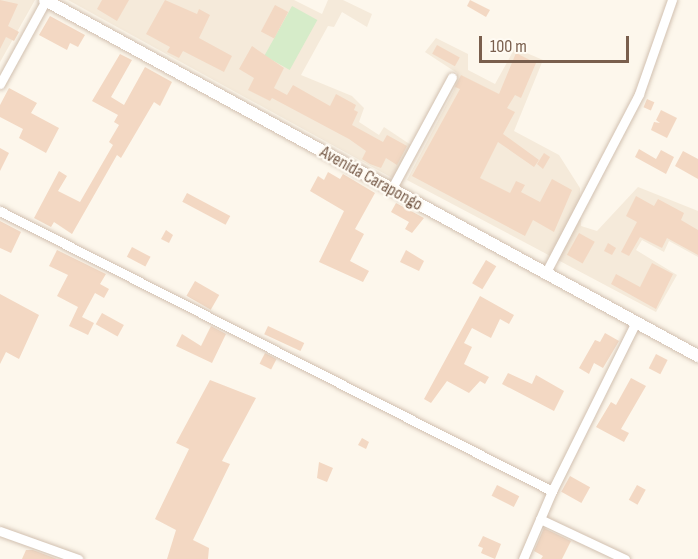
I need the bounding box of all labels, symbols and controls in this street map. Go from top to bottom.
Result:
scale bar [482,24,632,62]
text: 100 m [490,36,527,57]
street label: Avenida Carapongo [316,142,426,216]

